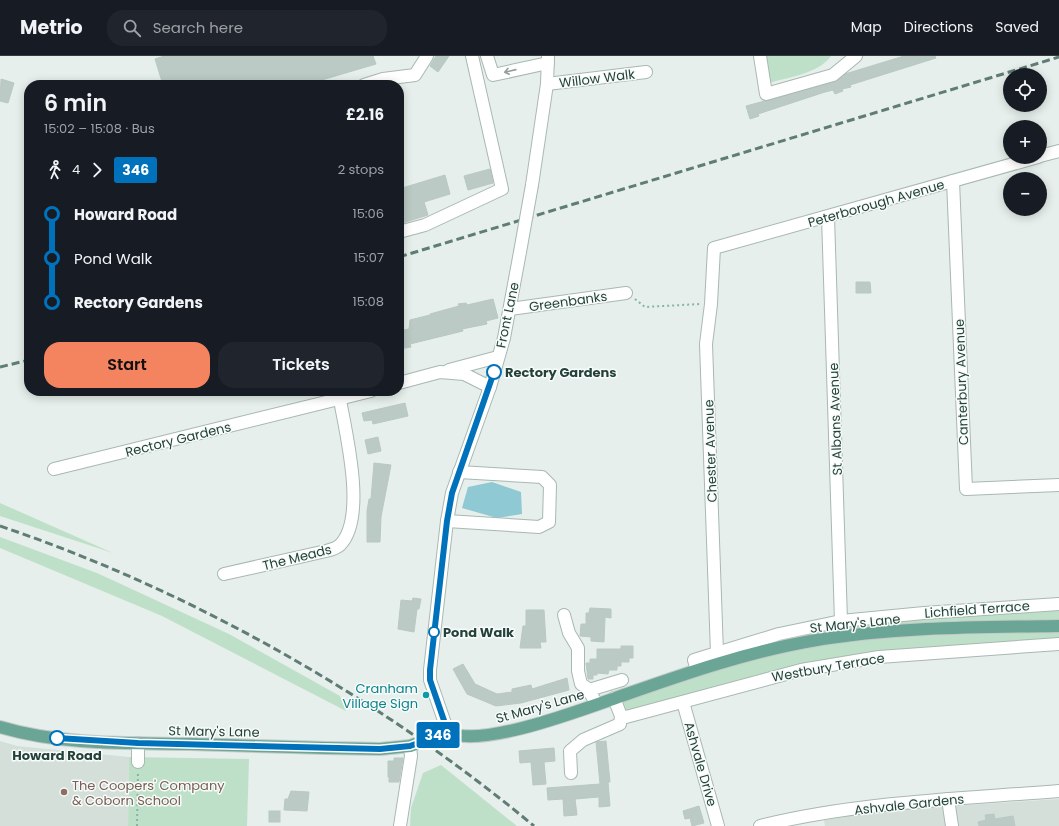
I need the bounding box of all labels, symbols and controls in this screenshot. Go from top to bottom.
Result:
search box [107,10,387,46]
text: Metrio [20,14,83,41]
icon: search [121,17,143,39]
text: Search here [153,17,243,38]
text: Map [851,17,882,37]
text: Directions [904,17,973,37]
text: Saved [995,17,1039,37]
street label: Willow Walk [558,64,636,93]
one-way arrow [504,68,517,75]
map controls [1003,68,1047,216]
button: locate [1003,68,1047,112]
text: 6 min [44,88,107,119]
text: £2.16 [346,104,384,125]
text: 15:02 – 15:08 · Bus [44,119,155,138]
button: + [1003,120,1047,164]
icon: walk [44,159,66,181]
icon: forward [86,159,108,181]
text: 4 [72,160,80,179]
text: 346 [122,160,149,180]
text: 2 stops [338,160,384,179]
button: − [1003,172,1047,216]
street label: Peterborough Avenue [806,175,947,232]
text: Howard Road [74,204,177,225]
text: 15:06 [352,204,384,223]
text: Pond Walk [74,248,152,269]
text: 15:07 [354,248,384,267]
street label: Front Lane [491,280,524,350]
street label: Greenbanks [528,287,609,316]
text: Rectory Gardens [74,292,203,313]
text: 15:08 [353,292,384,311]
street label: Canterbury Avenue [950,319,973,445]
button: Start [44,342,210,388]
button: Tickets [218,342,384,388]
street label: St Albans Avenue [824,362,847,476]
place label: Rectory Gardens [505,363,617,382]
marker: Rectory Gardens [486,364,502,380]
street label: Chester Avenue [699,399,722,503]
street label: Rectory Gardens [123,417,233,462]
street label: The Meads [261,540,334,575]
street label: Lichfield Terrace [924,596,1030,623]
street label: St Mary's Lane [809,609,901,638]
place label: Pond Walk [443,623,514,642]
marker: Pond Walk [428,626,440,638]
street label: Westbury Terrace [770,648,886,687]
place label: Cranham Village Sign [343,679,418,713]
street label: St Mary's Lane [494,685,587,728]
marker: Cranham Village Sign [421,690,431,700]
street label: Ashvale Drive [679,720,722,809]
street label: St Mary's Lane [168,721,260,742]
line badge: 346 [415,722,461,748]
text: 346 [425,725,451,745]
marker: Howard Road [49,730,65,746]
place label: Howard Road [12,746,102,765]
place label: The Coopers' Company & Coborn School [72,776,225,810]
marker: The Coopers' Company & Coborn School [59,787,69,797]
street label: Ashvale Gardens [853,789,965,820]

